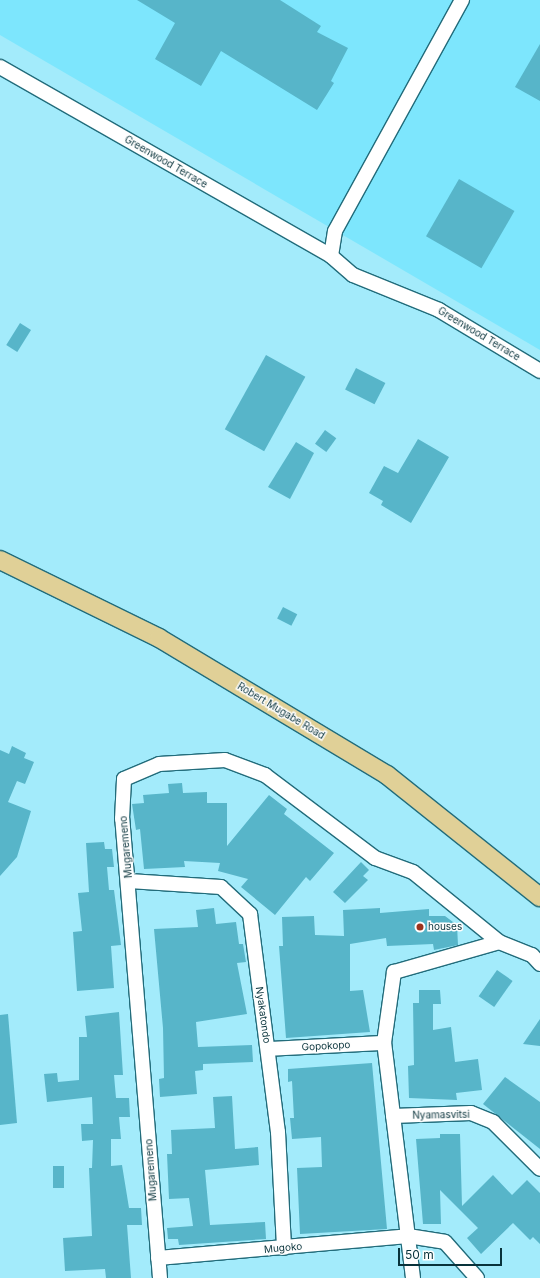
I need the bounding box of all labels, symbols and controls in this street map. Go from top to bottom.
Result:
street label: Greenwood Terrace [122,133,210,191]
street label: Greenwood Terrace [436,305,522,363]
street label: Robert Mugabe Road [235,680,327,742]
street label: Mugaremeno [117,815,135,879]
place label: houses [428,921,462,933]
marker: houses [415,922,425,932]
street label: Nyakatondo [253,986,273,1044]
street label: Gopokopo [301,1039,351,1053]
street label: Nyamasvitsi [412,1109,470,1121]
street label: Mugaremeno [143,1138,159,1202]
street label: Mugoko [263,1240,303,1256]
scale bar [400,1240,504,1266]
text: 50 m [405,1247,434,1262]

